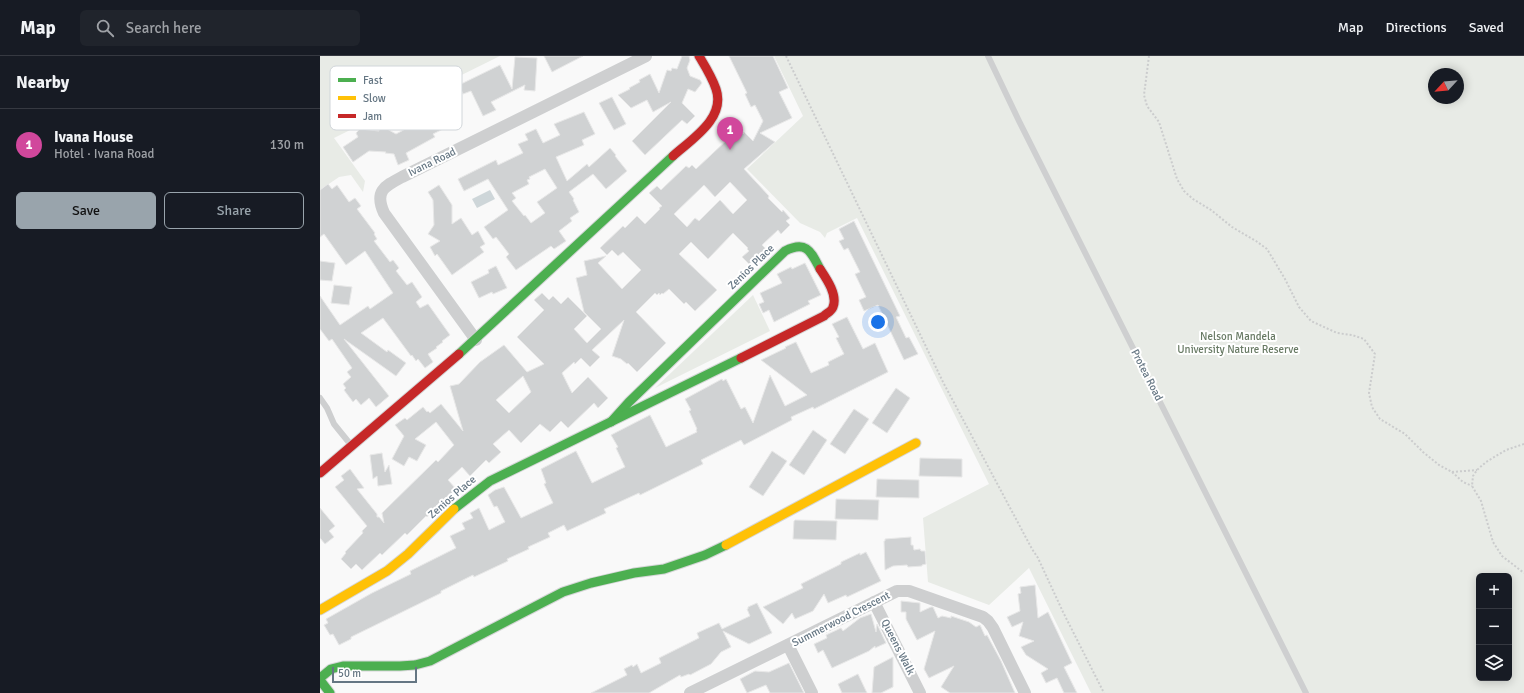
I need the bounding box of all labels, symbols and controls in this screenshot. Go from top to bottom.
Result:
search box [80,10,360,46]
text: Map [20,16,56,40]
icon: search [94,17,116,39]
text: Search here [126,19,201,37]
text: Map [1338,19,1364,36]
text: Directions [1386,19,1447,36]
text: Saved [1469,19,1504,36]
legend [330,66,462,130]
north arrow [1428,68,1464,104]
text: Nearby [16,72,69,93]
text: Fast [363,74,383,87]
text: Slow [363,92,386,105]
text: Jam [363,110,382,123]
pin: 1 [717,117,743,150]
text: Ivana House [54,128,133,146]
text: 1 [25,137,33,153]
text: 130 m [270,137,304,153]
street label: Ivana Road [406,145,458,179]
text: Hotel · Ivana Road [54,146,155,162]
button: Save [16,192,156,229]
button: Share [164,192,304,229]
street label: Zenios Place [725,242,777,292]
your location [868,312,888,332]
park label: Nelson Mandela University Nature Reserve [1177,330,1299,356]
street label: Protea Road [1128,347,1166,403]
street label: Zenios Place [425,473,479,521]
map controls [1476,573,1512,681]
button: + [1476,573,1512,609]
street label: Summerwood Crescent [790,589,892,649]
button: − [1476,609,1512,645]
street label: Queens Walk [878,617,918,677]
button: layers [1476,645,1512,681]
scale bar [332,665,417,684]
text: 50 m [338,667,361,680]

